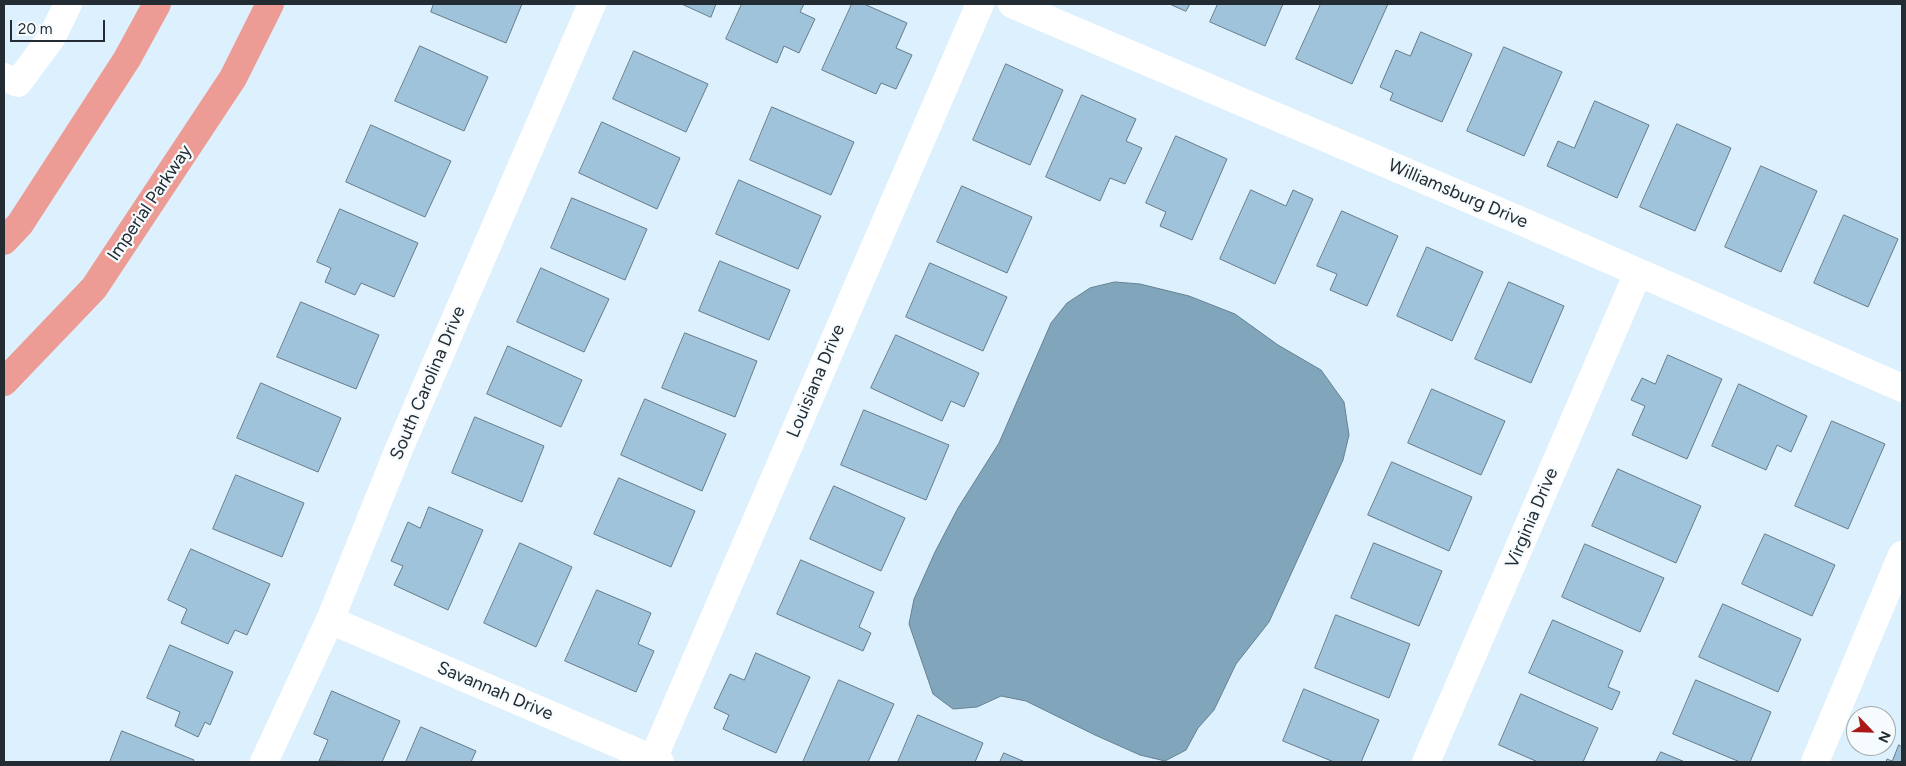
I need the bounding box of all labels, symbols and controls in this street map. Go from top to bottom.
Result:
scale bar [12,10,108,42]
text: 20 m [18,20,52,38]
street label: Imperial Parkway [103,141,197,265]
street label: Williamsburg Drive [1385,155,1531,233]
street label: South Carolina Drive [386,303,470,463]
street label: Louisiana Drive [782,321,850,441]
street label: Virginia Drive [1501,465,1563,571]
street label: Savannah Drive [434,657,556,725]
north arrow [1846,706,1896,756]
text: N [1874,728,1894,745]

